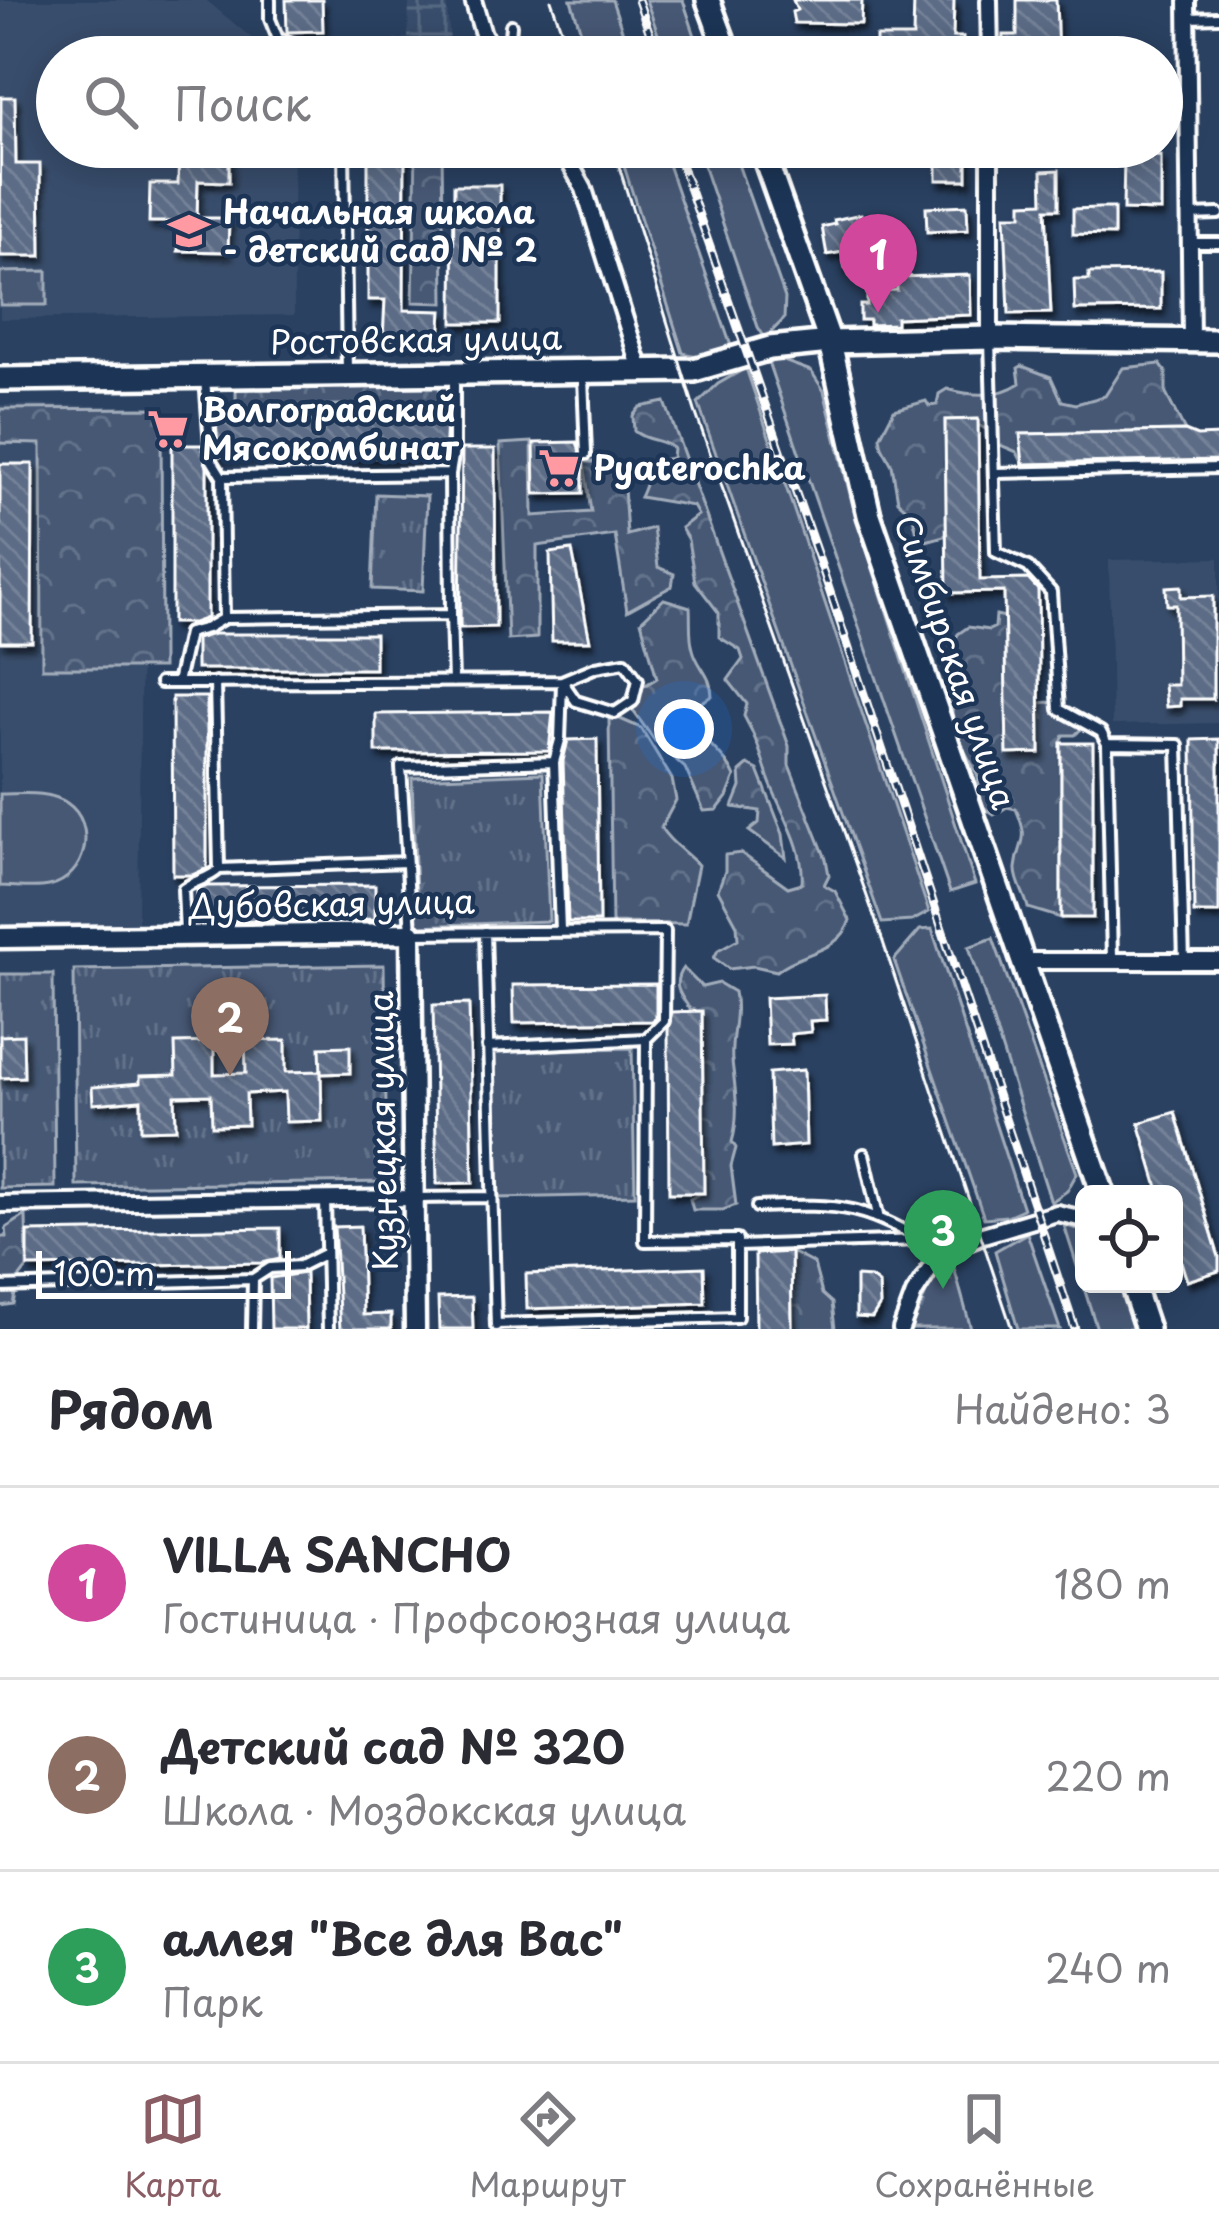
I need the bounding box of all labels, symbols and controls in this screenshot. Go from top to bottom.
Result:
search box [36,36,1183,168]
text: Поиск [174,68,311,136]
icon: search [78,69,144,135]
place label: Начальная школа - детский сад № 2 [223,185,537,273]
school or university icon: Начальная школа - детский сад № 2 [166,208,212,254]
pin: 1 [839,214,917,313]
street label: Ростовская улица [270,310,563,366]
place label: Волгоградский Мясокомбинат [202,383,459,471]
supermarket icon: Волгоградский Мясокомбинат [145,406,191,452]
place label: Pyaterochka [593,441,807,491]
supermarket icon: Pyaterochka [536,445,582,491]
street label: Симбирская улица [883,507,1031,815]
your location [654,699,714,759]
street label: Дубовская улица [188,875,475,930]
pin: 2 [191,977,269,1076]
street label: Кузнецкая улица [354,991,408,1271]
map controls [1075,1185,1183,1293]
button: locate [1075,1185,1183,1293]
pin: 3 [904,1190,982,1289]
scale bar [36,1245,291,1298]
text: 100 m [54,1247,155,1297]
text: Рядом [48,1369,214,1446]
text: Найдено: 3 [954,1378,1171,1437]
text: VILLA SANCHO [162,1519,511,1587]
text: 1 [78,1553,96,1612]
text: 180 m [1054,1553,1171,1612]
text: Гостиница · Профсоюзная улица [162,1587,790,1646]
text: Детский сад № 320 [162,1711,625,1779]
text: 2 [73,1745,101,1804]
text: 220 m [1046,1745,1171,1804]
text: Школа · Моздокская улица [162,1779,686,1838]
text: аллея "Все для Вас" [162,1903,623,1971]
text: 3 [74,1937,100,1996]
text: 240 m [1045,1937,1171,1996]
text: Парк [162,1971,263,2030]
tab: Карта [124,2086,221,2208]
tab: Маршрут [470,2086,626,2208]
tab: Сохранённые [874,2086,1095,2208]

